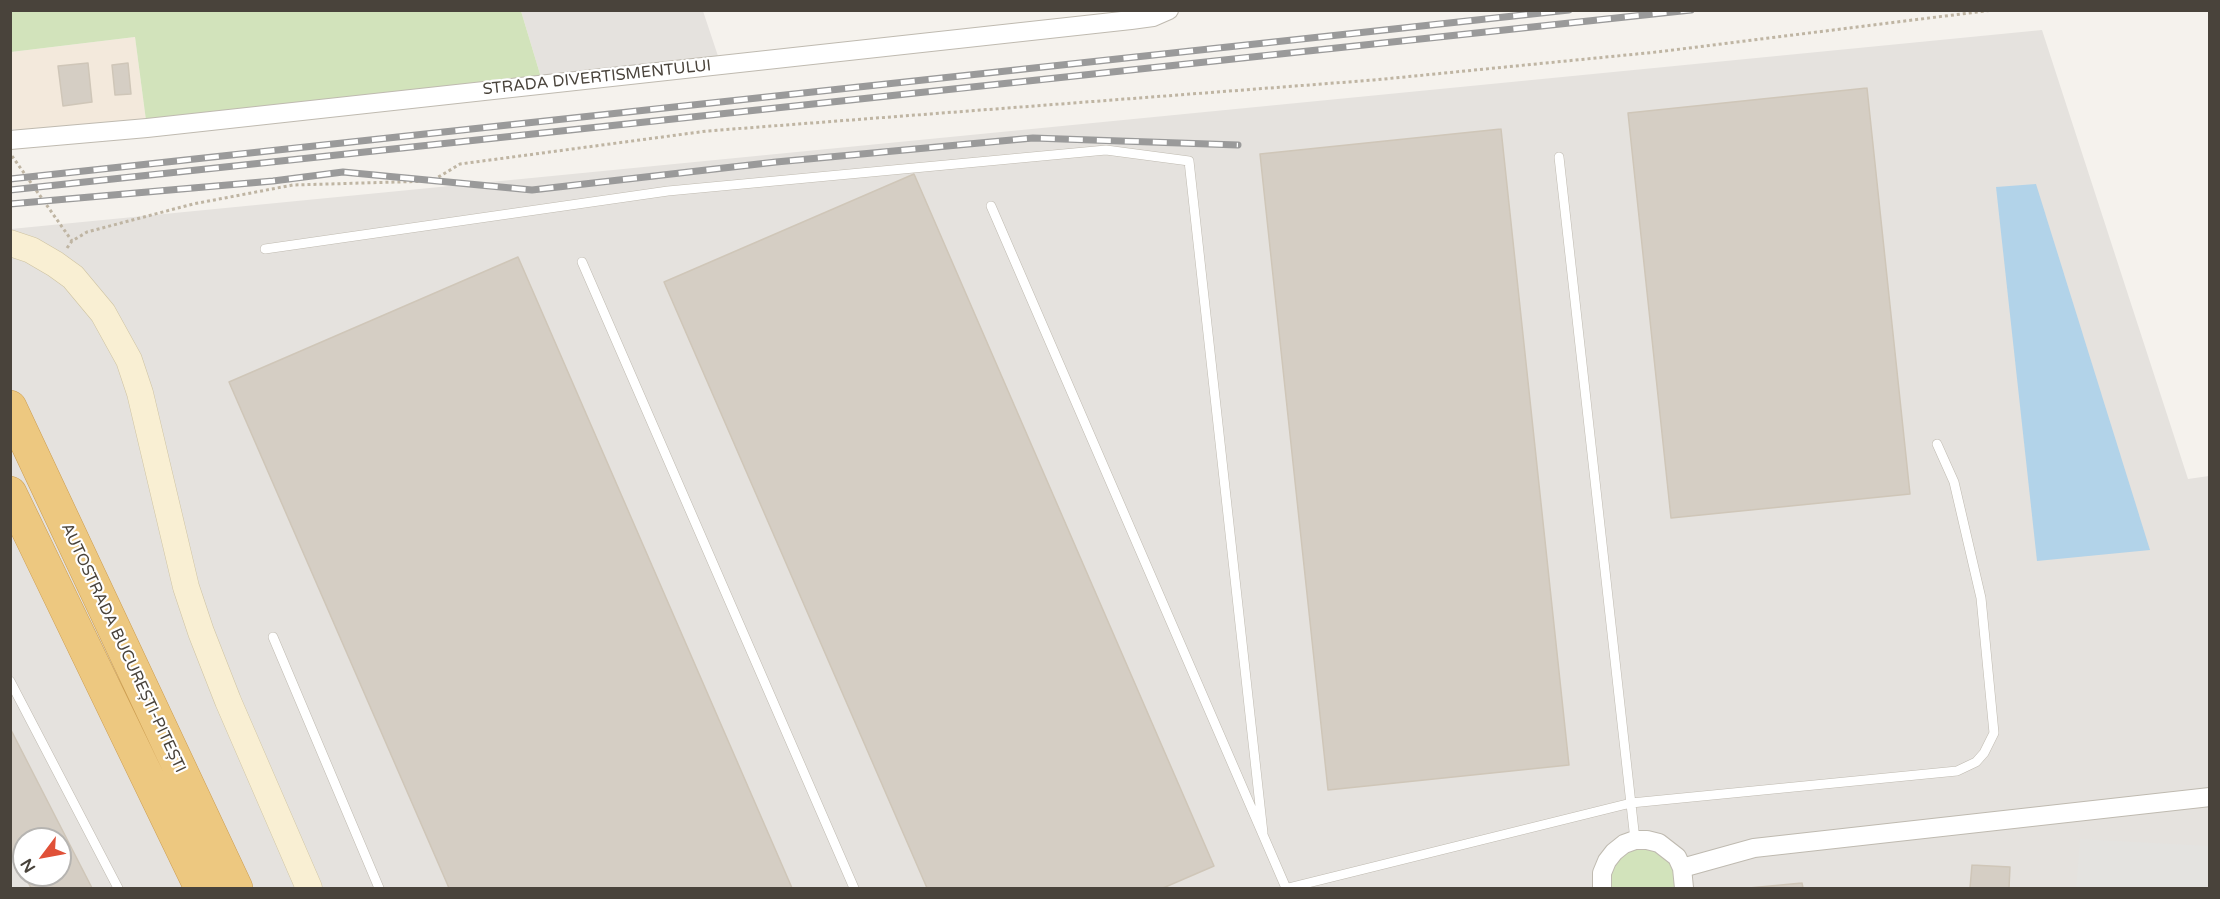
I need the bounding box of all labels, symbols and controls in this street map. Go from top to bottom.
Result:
street label: STRADA DIVERTISMENTULUI [482,56,712,100]
street label: AUTOSTRADA BUCUREȘTI-PITEȘTI [57,520,189,776]
north arrow [12,827,72,887]
text: N [17,855,40,876]

